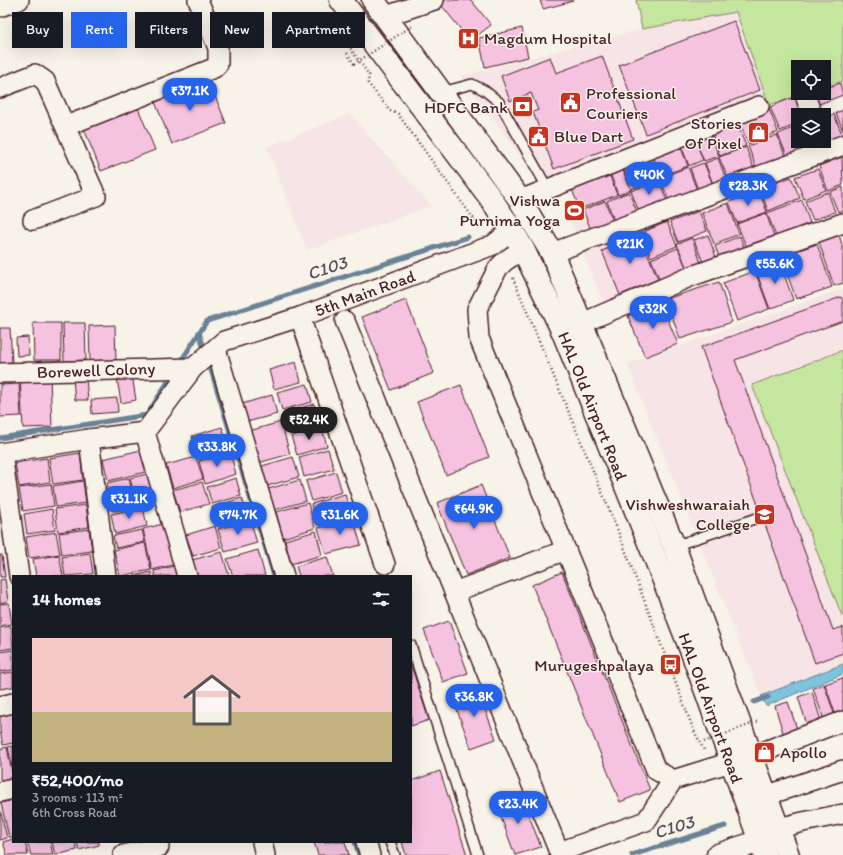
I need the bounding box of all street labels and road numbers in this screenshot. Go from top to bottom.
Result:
street label: 5th Main Road [312,265,418,320]
street label: HAL Old Airport Road [554,329,632,484]
street label: Borewell Colony [36,358,156,382]
street label: HAL Old Airport Road [675,630,748,786]

